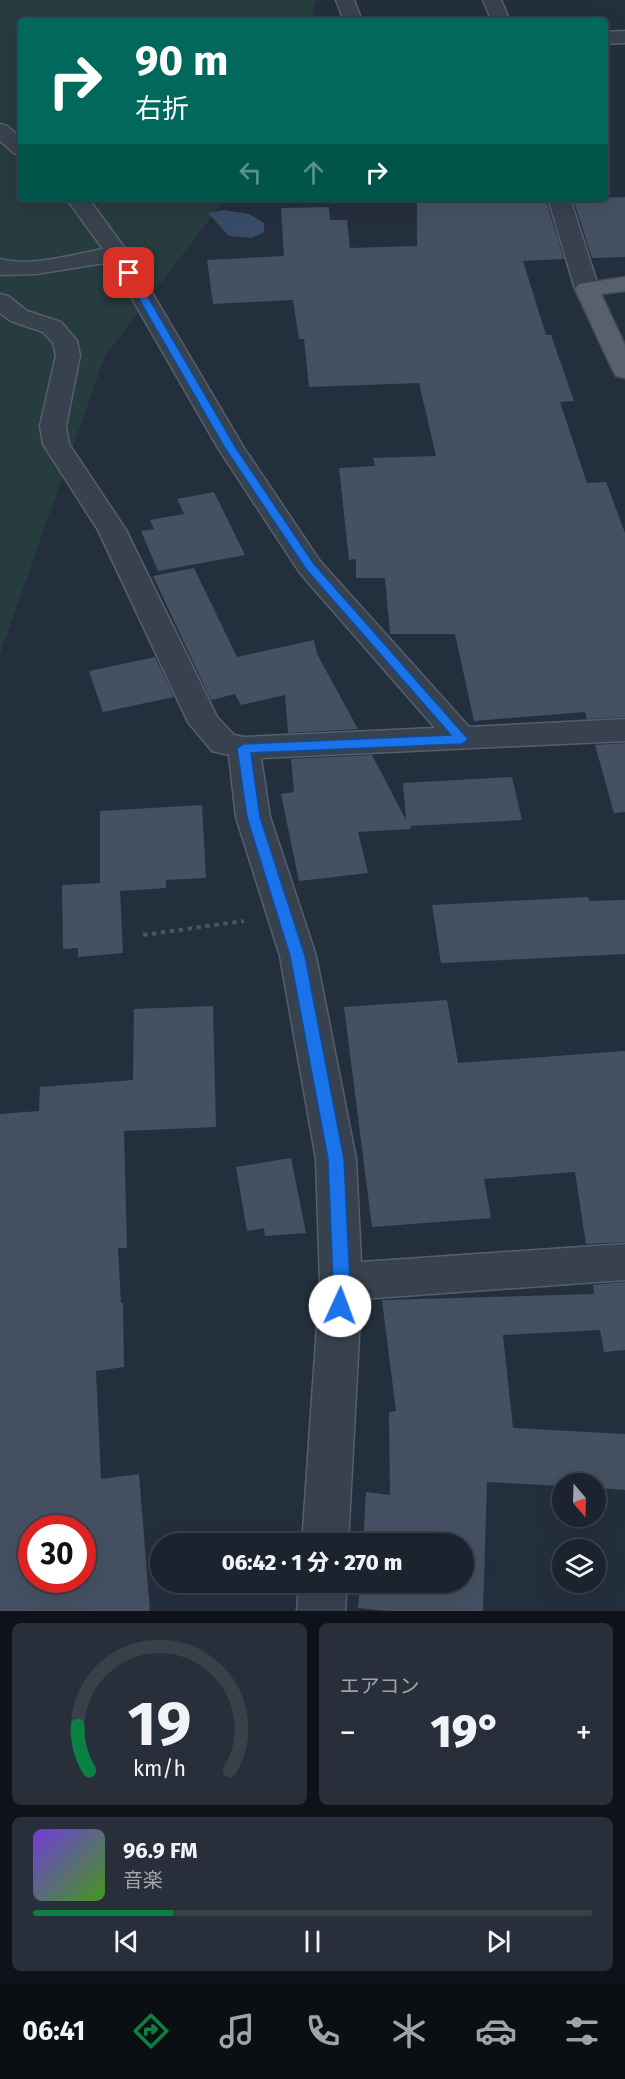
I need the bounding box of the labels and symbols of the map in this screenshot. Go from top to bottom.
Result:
pin [103,247,154,298]
position arrow [308,1274,372,1338]
north arrow [552,1473,606,1527]
speed limit sign: 30 [18,1515,96,1593]

